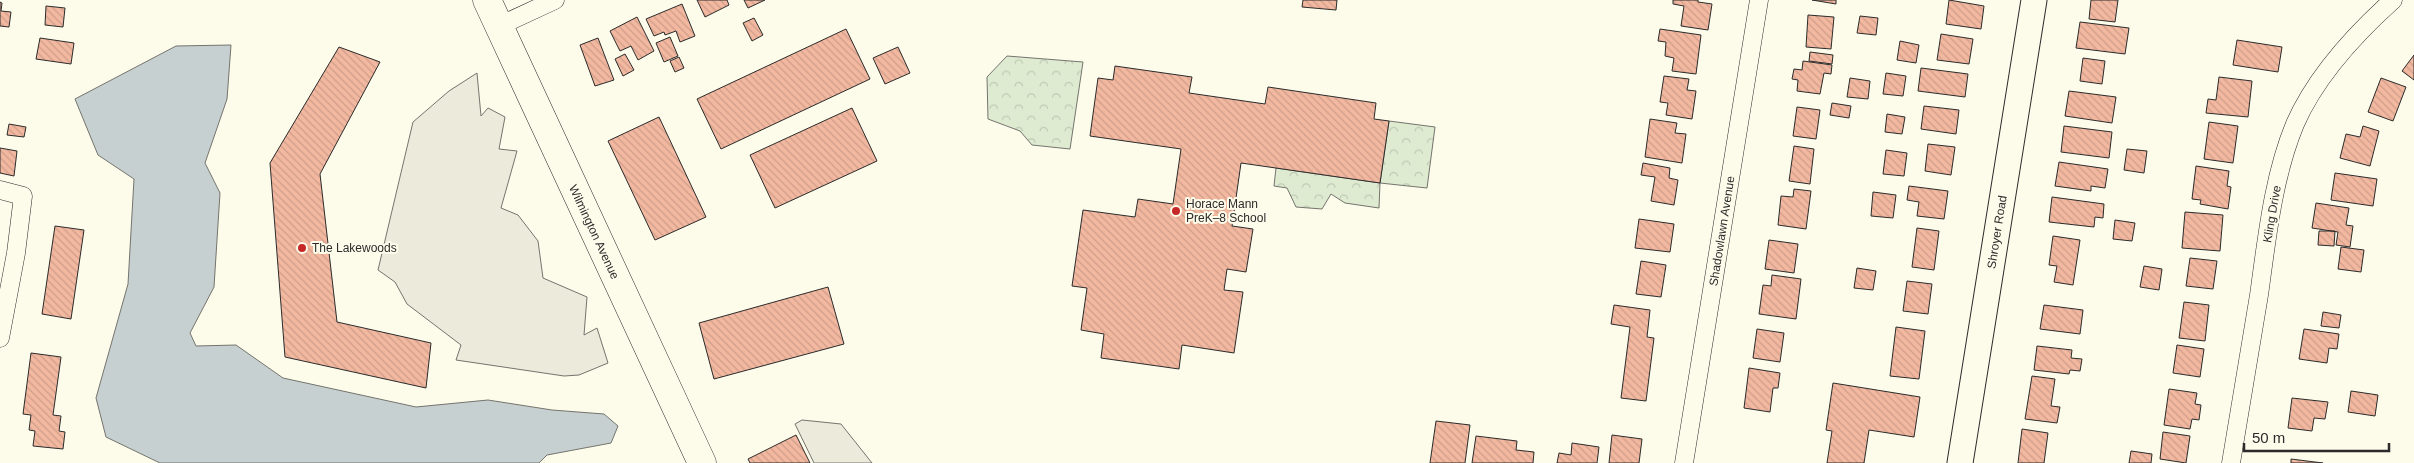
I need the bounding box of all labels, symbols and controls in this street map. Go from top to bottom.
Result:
street label: Shadowlawn Avenue [1706,175,1738,287]
street label: Wilmington Avenue [566,183,622,282]
street label: Kling Drive [2260,184,2284,244]
street label: Shroyer Road [1984,194,2010,270]
place label: Horace Mann PreK–8 School [1186,197,1266,225]
marker: Horace Mann PreK–8 School [1170,205,1182,217]
place label: The Lakewoods [312,241,397,255]
marker: The Lakewoods [296,242,308,254]
scale bar [2244,420,2389,452]
text: 50 m [2252,429,2285,446]

